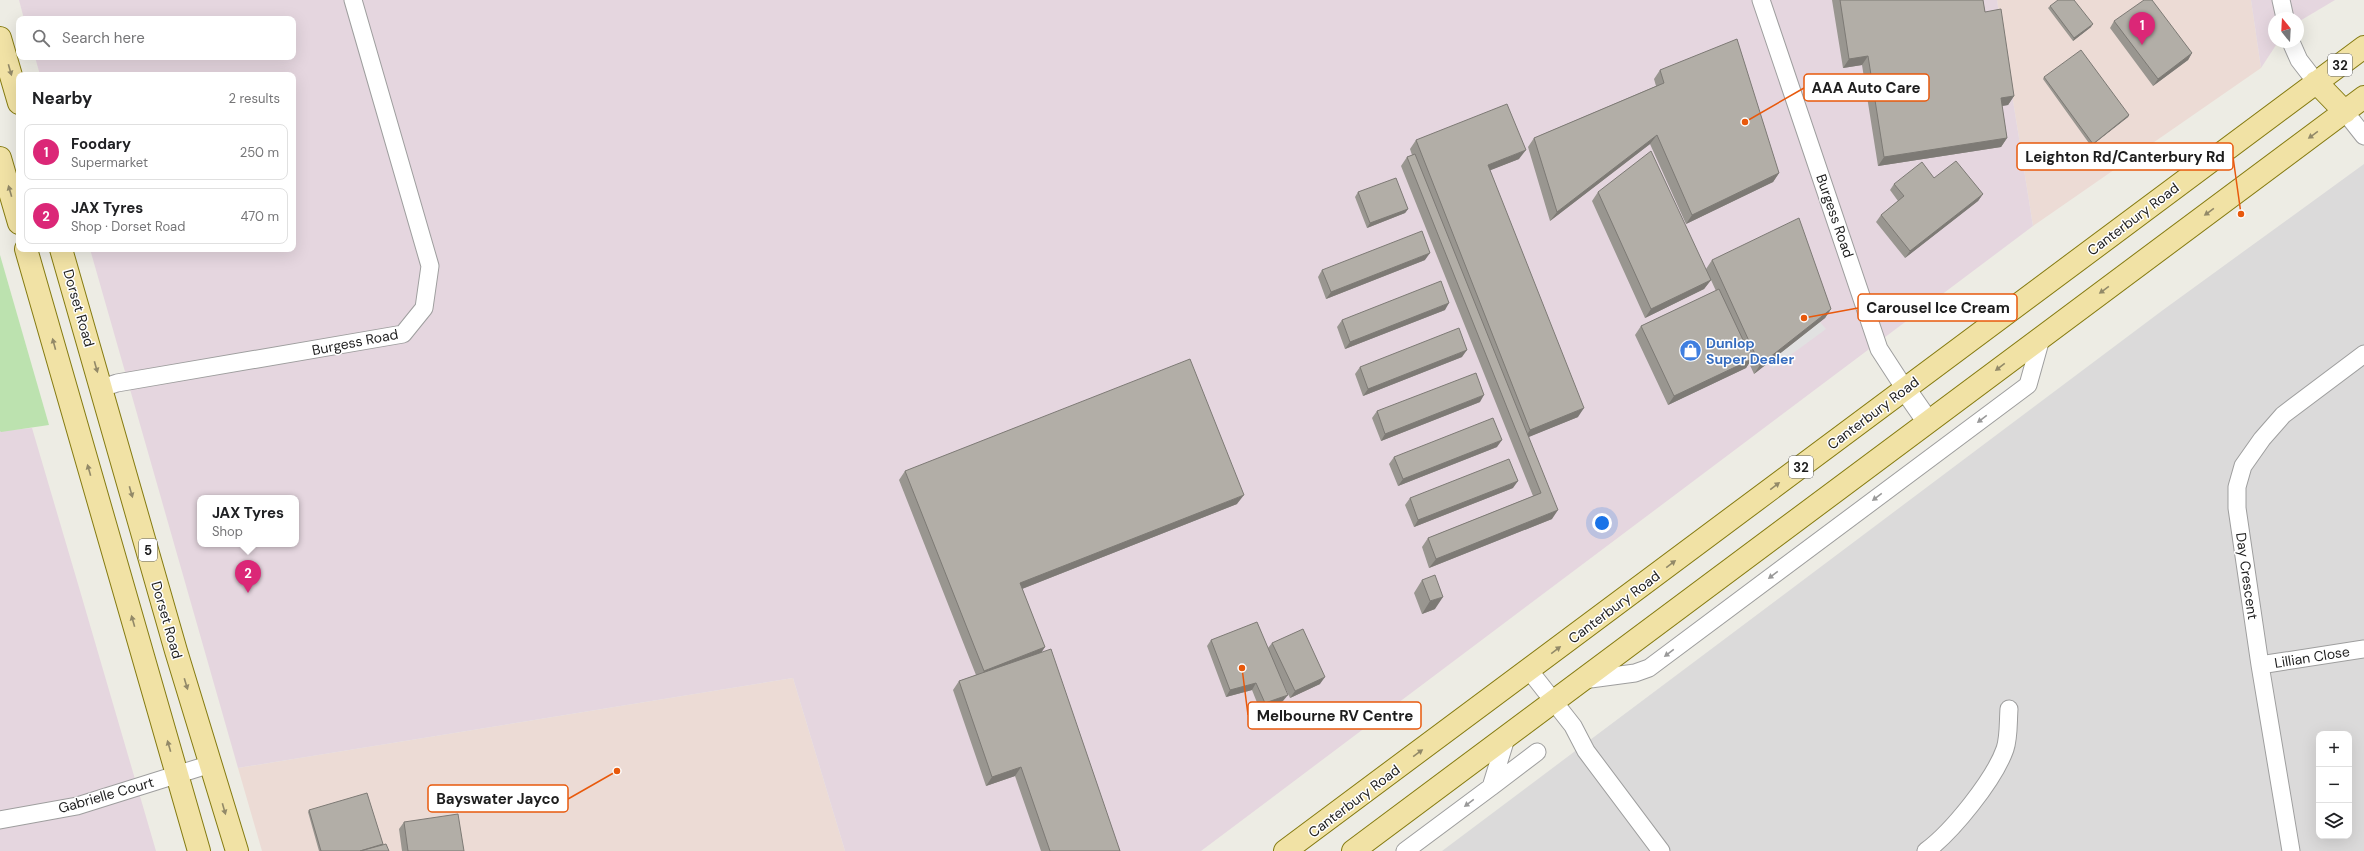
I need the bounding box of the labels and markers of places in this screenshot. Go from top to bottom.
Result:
pin: 1 [2129,12,2155,45]
callout: AAA Auto Care [1804,74,1929,101]
callout: Leighton Rd/Canterbury Rd [2017,143,2233,170]
callout: Carousel Ice Cream [1858,294,2017,321]
place label: Dunlop Super Dealer [1706,334,1794,368]
shop icon: Dunlop Super Dealer [1677,338,1703,364]
pin: 2 [235,560,261,593]
callout: Melbourne RV Centre [1248,702,1421,729]
callout: Bayswater Jayco [428,785,568,812]

